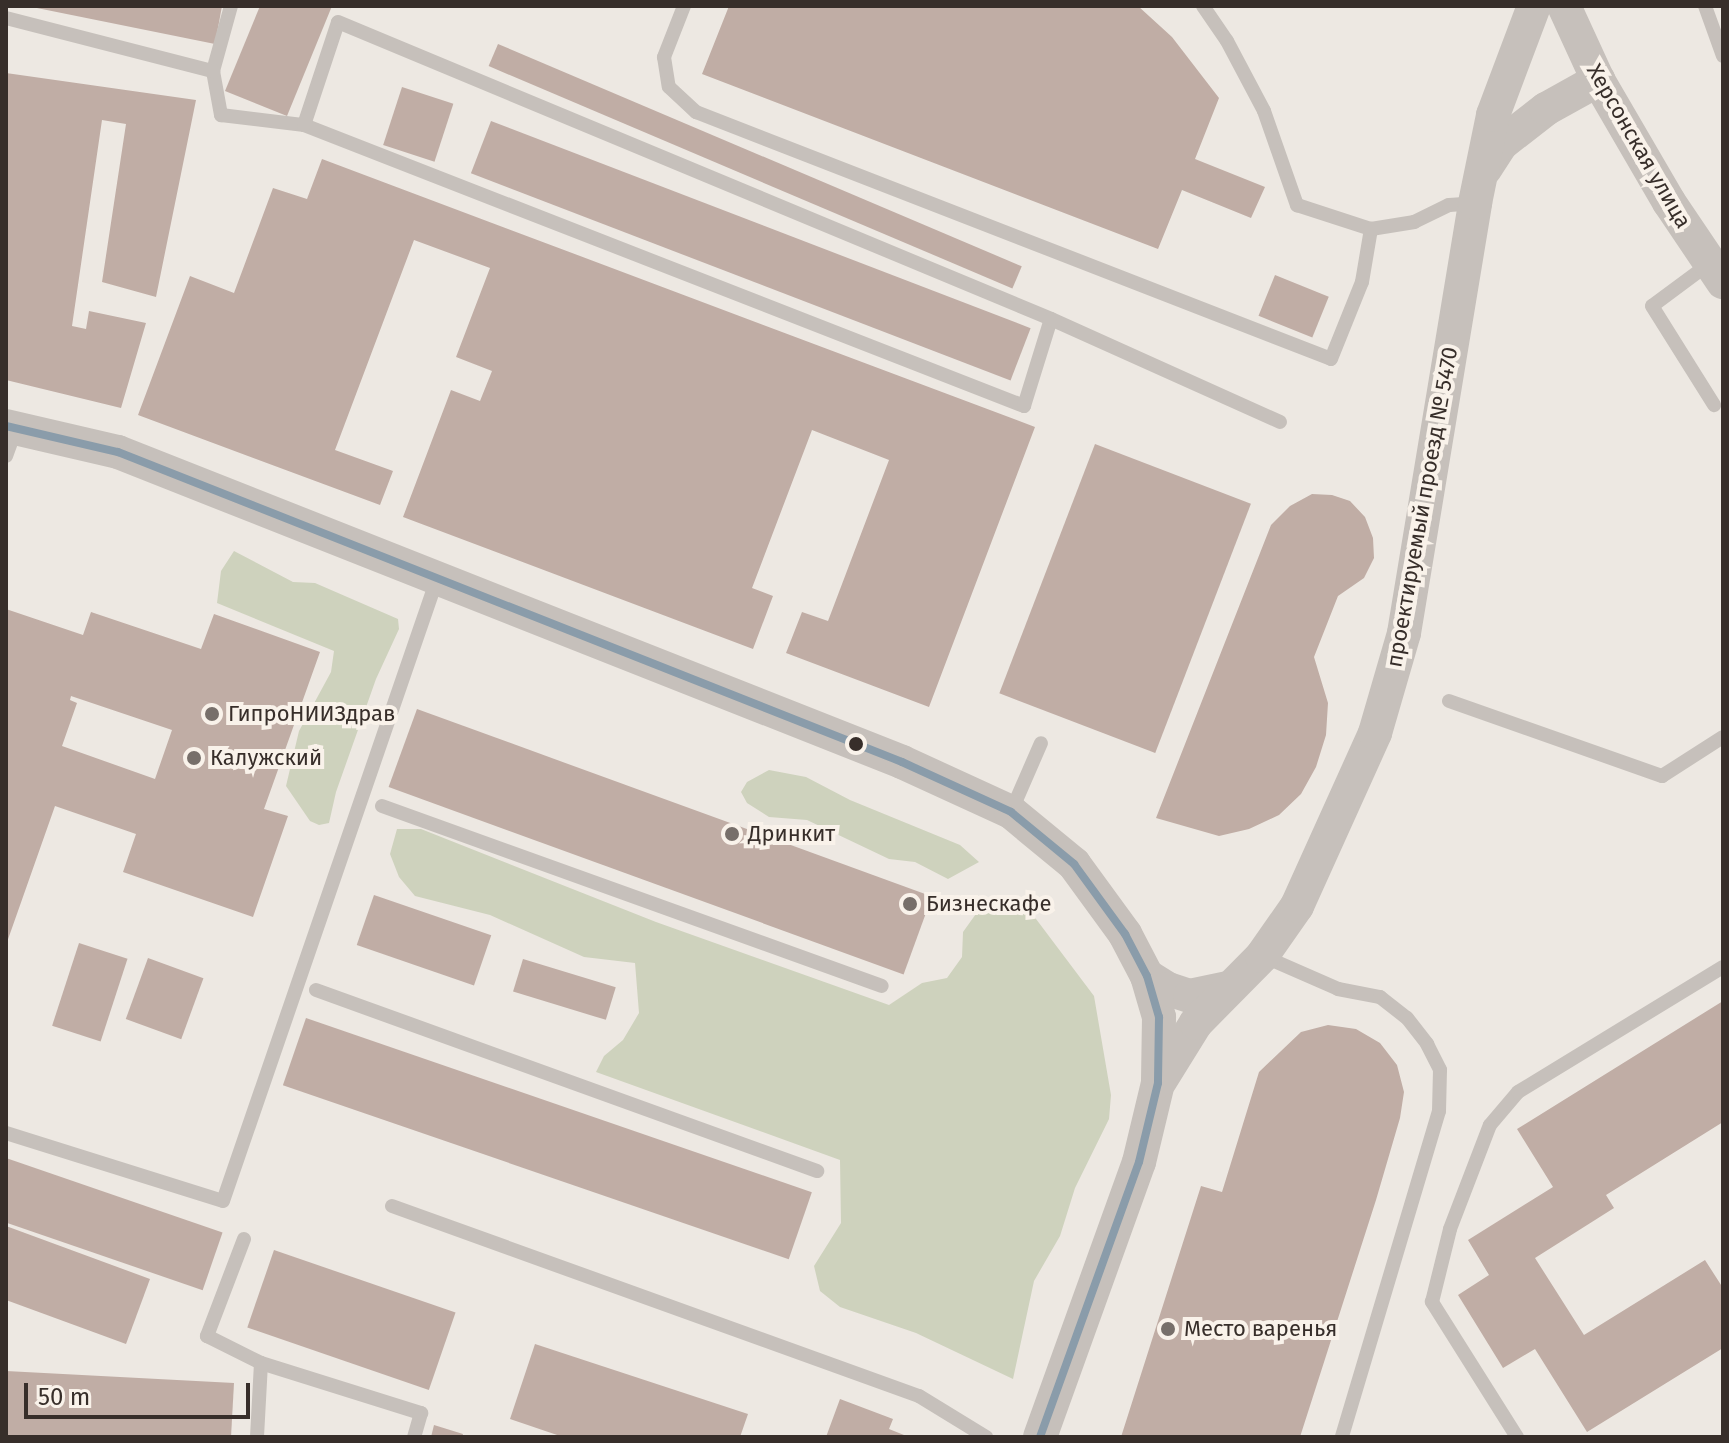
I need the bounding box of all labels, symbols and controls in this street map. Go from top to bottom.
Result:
street label: Херсонская улица [1581,59,1697,233]
street label: проектируемый проезд № 5470 [1381,345,1463,669]
place label: ГипроНИИЗдрав [228,701,395,727]
marker: ГипроНИИЗдрав [203,705,221,723]
unlabelled marker [848,736,864,752]
place label: Калужский [210,745,322,771]
marker: Калужский [185,749,203,767]
place label: Дринкит [748,821,835,847]
marker: Дринкит [723,825,741,843]
place label: Бизнескафе [926,891,1051,917]
marker: Бизнескафе [901,895,919,913]
place label: Место варенья [1184,1316,1337,1342]
marker: Место варенья [1159,1320,1177,1338]
scale bar [28,1367,254,1417]
text: 50 m [38,1383,90,1411]

